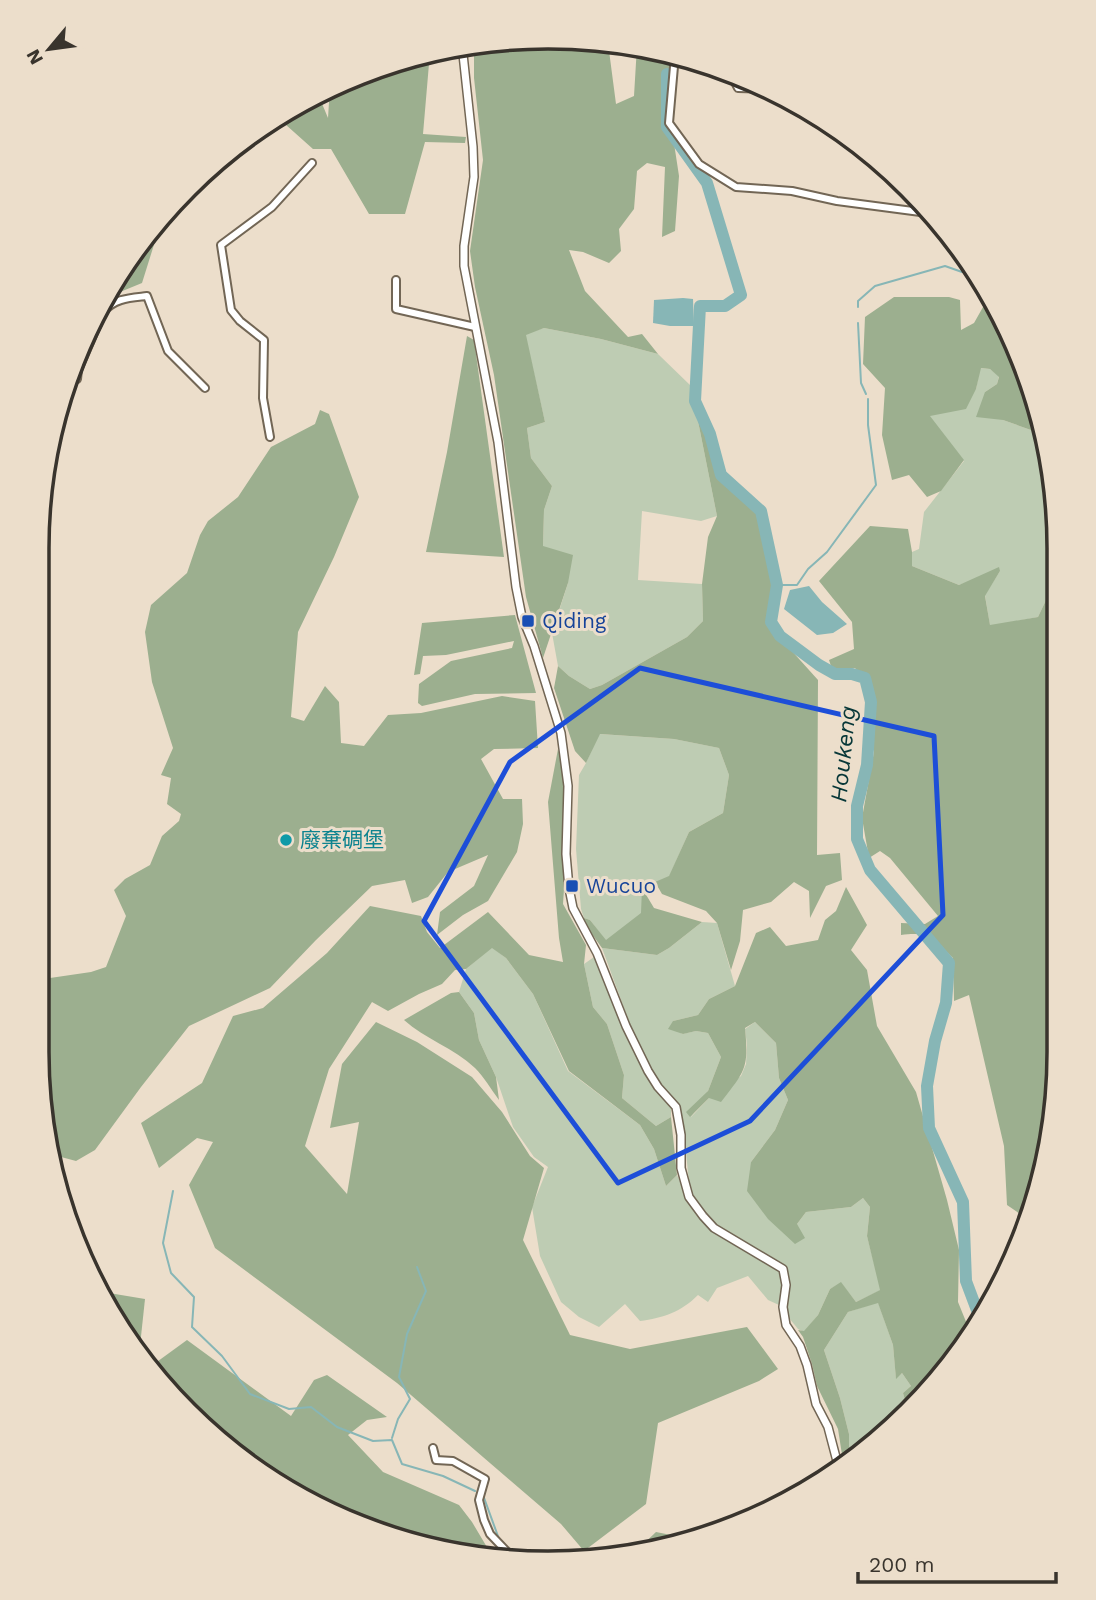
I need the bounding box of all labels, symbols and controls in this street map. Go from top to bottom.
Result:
north arrow [14,14,84,84]
text: N [21,45,48,69]
place label: Qiding [542,608,607,633]
marker: Qiding [520,613,536,629]
water label: Houkeng [825,705,862,804]
place label: 廢棄碉堡 [300,827,384,852]
marker: 廢棄碉堡 [278,832,294,848]
place label: Wucuo [586,873,656,898]
marker: Wucuo [564,878,580,894]
scale bar [858,1540,1056,1584]
text: 200 m [869,1552,935,1577]

